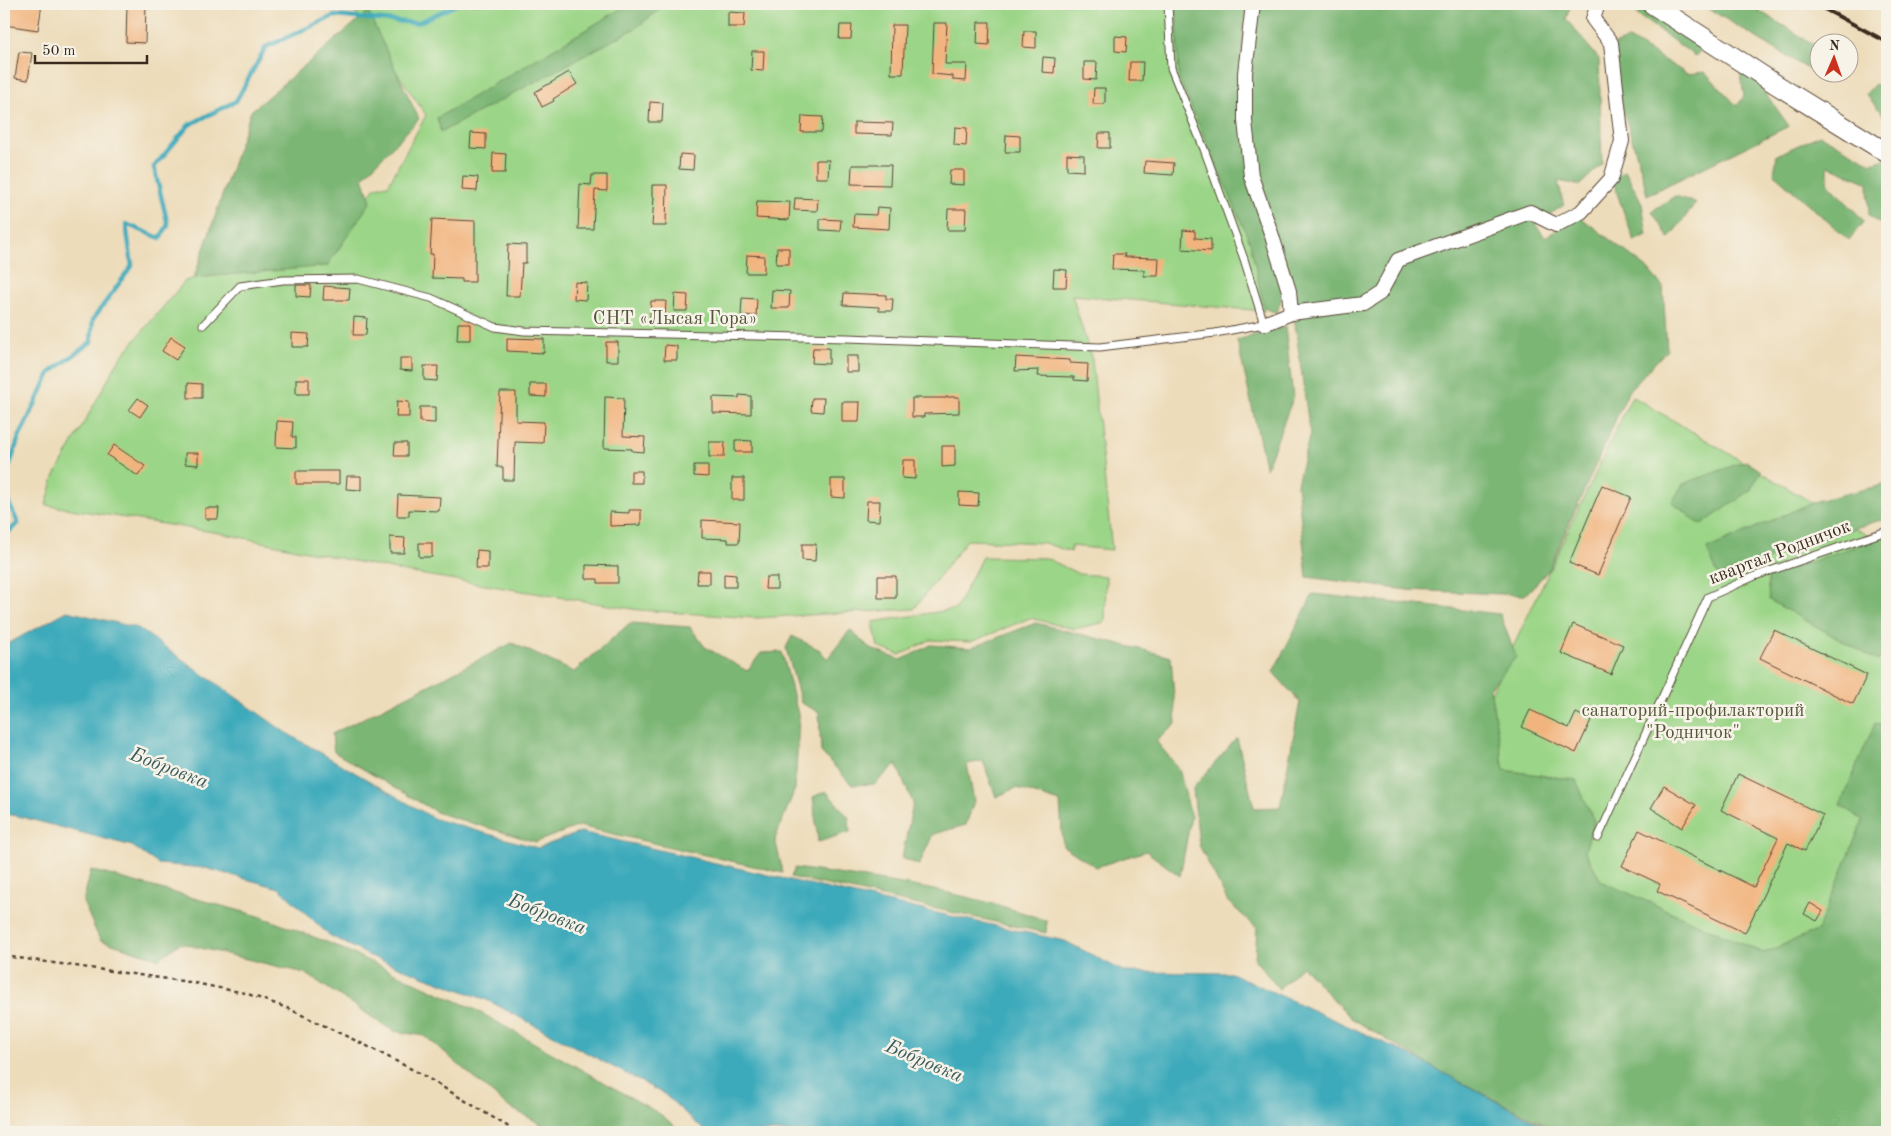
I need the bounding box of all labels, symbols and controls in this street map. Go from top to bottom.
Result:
scale bar [35,32,148,64]
north arrow [1808,32,1858,82]
text: N [1829,39,1840,53]
text: 50 m [42,44,76,59]
park label: СНТ «Лысая Гора» [593,310,757,329]
street label: квартал Родничок [1706,517,1854,589]
park label: санаторий-профилакторий "Родничок" [1582,702,1804,743]
water label: Бобровка [126,745,211,793]
water label: Бобровка [504,891,589,939]
water label: Бобровка [882,1036,966,1087]

